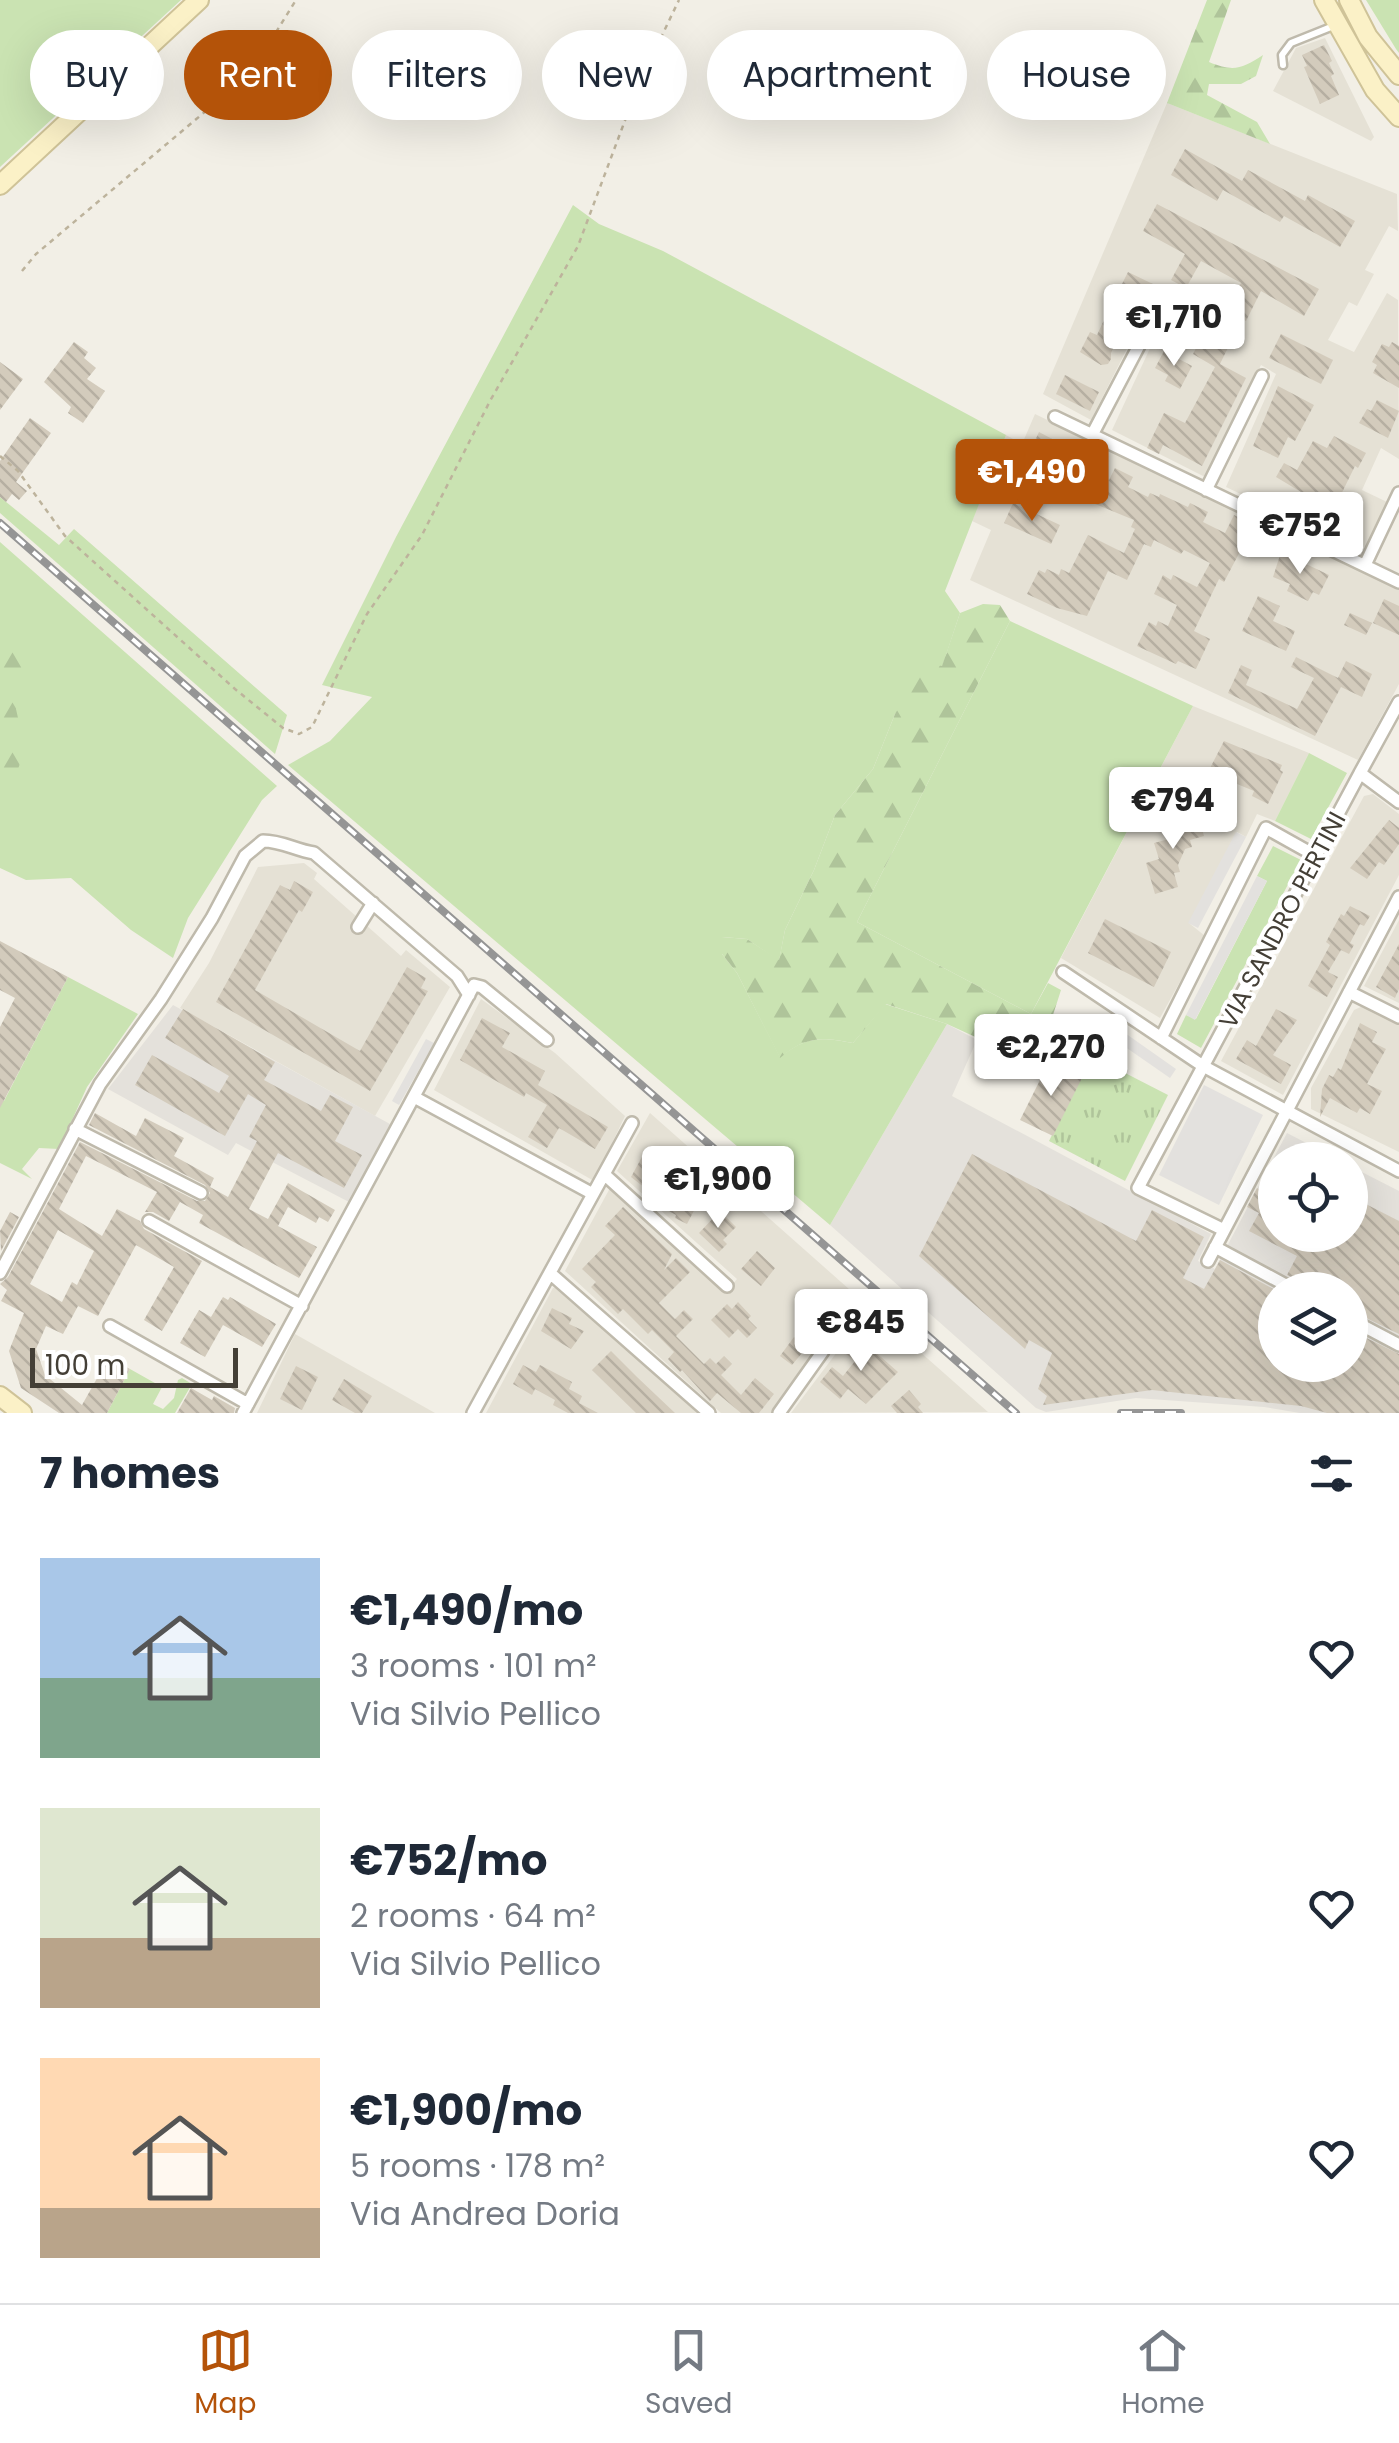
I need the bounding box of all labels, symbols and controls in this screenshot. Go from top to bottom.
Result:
chip: Buy [30,30,164,120]
chip: Rent [184,30,332,120]
chip: Filters [352,30,522,120]
chip: New [542,30,687,120]
chip: Apartment [707,30,967,120]
chip: House [987,30,1166,120]
pin: €1,710 [1093,284,1255,369]
text: €1,710 [1126,294,1222,339]
pin: €1,490 [951,439,1113,524]
text: €1,490 [978,449,1086,494]
pin: €752 [1241,492,1359,577]
text: €752 [1259,502,1341,547]
pin: €794 [1114,767,1232,852]
text: €794 [1131,777,1215,822]
street label: VIA SANDRO PERTINI [1210,806,1354,1035]
pin: €2,270 [970,1014,1132,1099]
text: €2,270 [996,1024,1106,1069]
map controls [1258,1142,1368,1382]
button: locate [1258,1142,1368,1252]
pin: €1,900 [637,1146,799,1231]
text: €1,900 [664,1156,772,1201]
button: layers [1258,1272,1368,1382]
pin: €845 [802,1289,920,1374]
text: €845 [817,1299,905,1344]
scale bar [30,1343,238,1388]
text: 100 m [45,1346,125,1385]
text: 7 homes [40,1444,220,1503]
icon: filters [1304,1446,1359,1501]
text: €1,490/mo [350,1581,583,1640]
icon: home [120,1598,240,1718]
icon: heart [1304,1631,1359,1686]
text: 3 rooms · 101 m² [350,1643,596,1688]
text: Via Silvio Pellico [350,1691,601,1736]
text: €752/mo [350,1831,547,1890]
icon: home [120,1848,240,1968]
icon: heart [1304,1881,1359,1936]
text: 2 rooms · 64 m² [350,1893,596,1938]
text: Via Silvio Pellico [350,1941,601,1986]
text: €1,900/mo [350,2081,582,2140]
icon: home [120,2098,240,2218]
icon: heart [1304,2131,1359,2186]
text: 5 rooms · 178 m² [350,2143,605,2188]
text: Via Andrea Doria [350,2191,620,2236]
tab: Map [194,2323,256,2425]
tab: Saved [645,2323,732,2425]
tab: Home [1121,2323,1205,2425]

